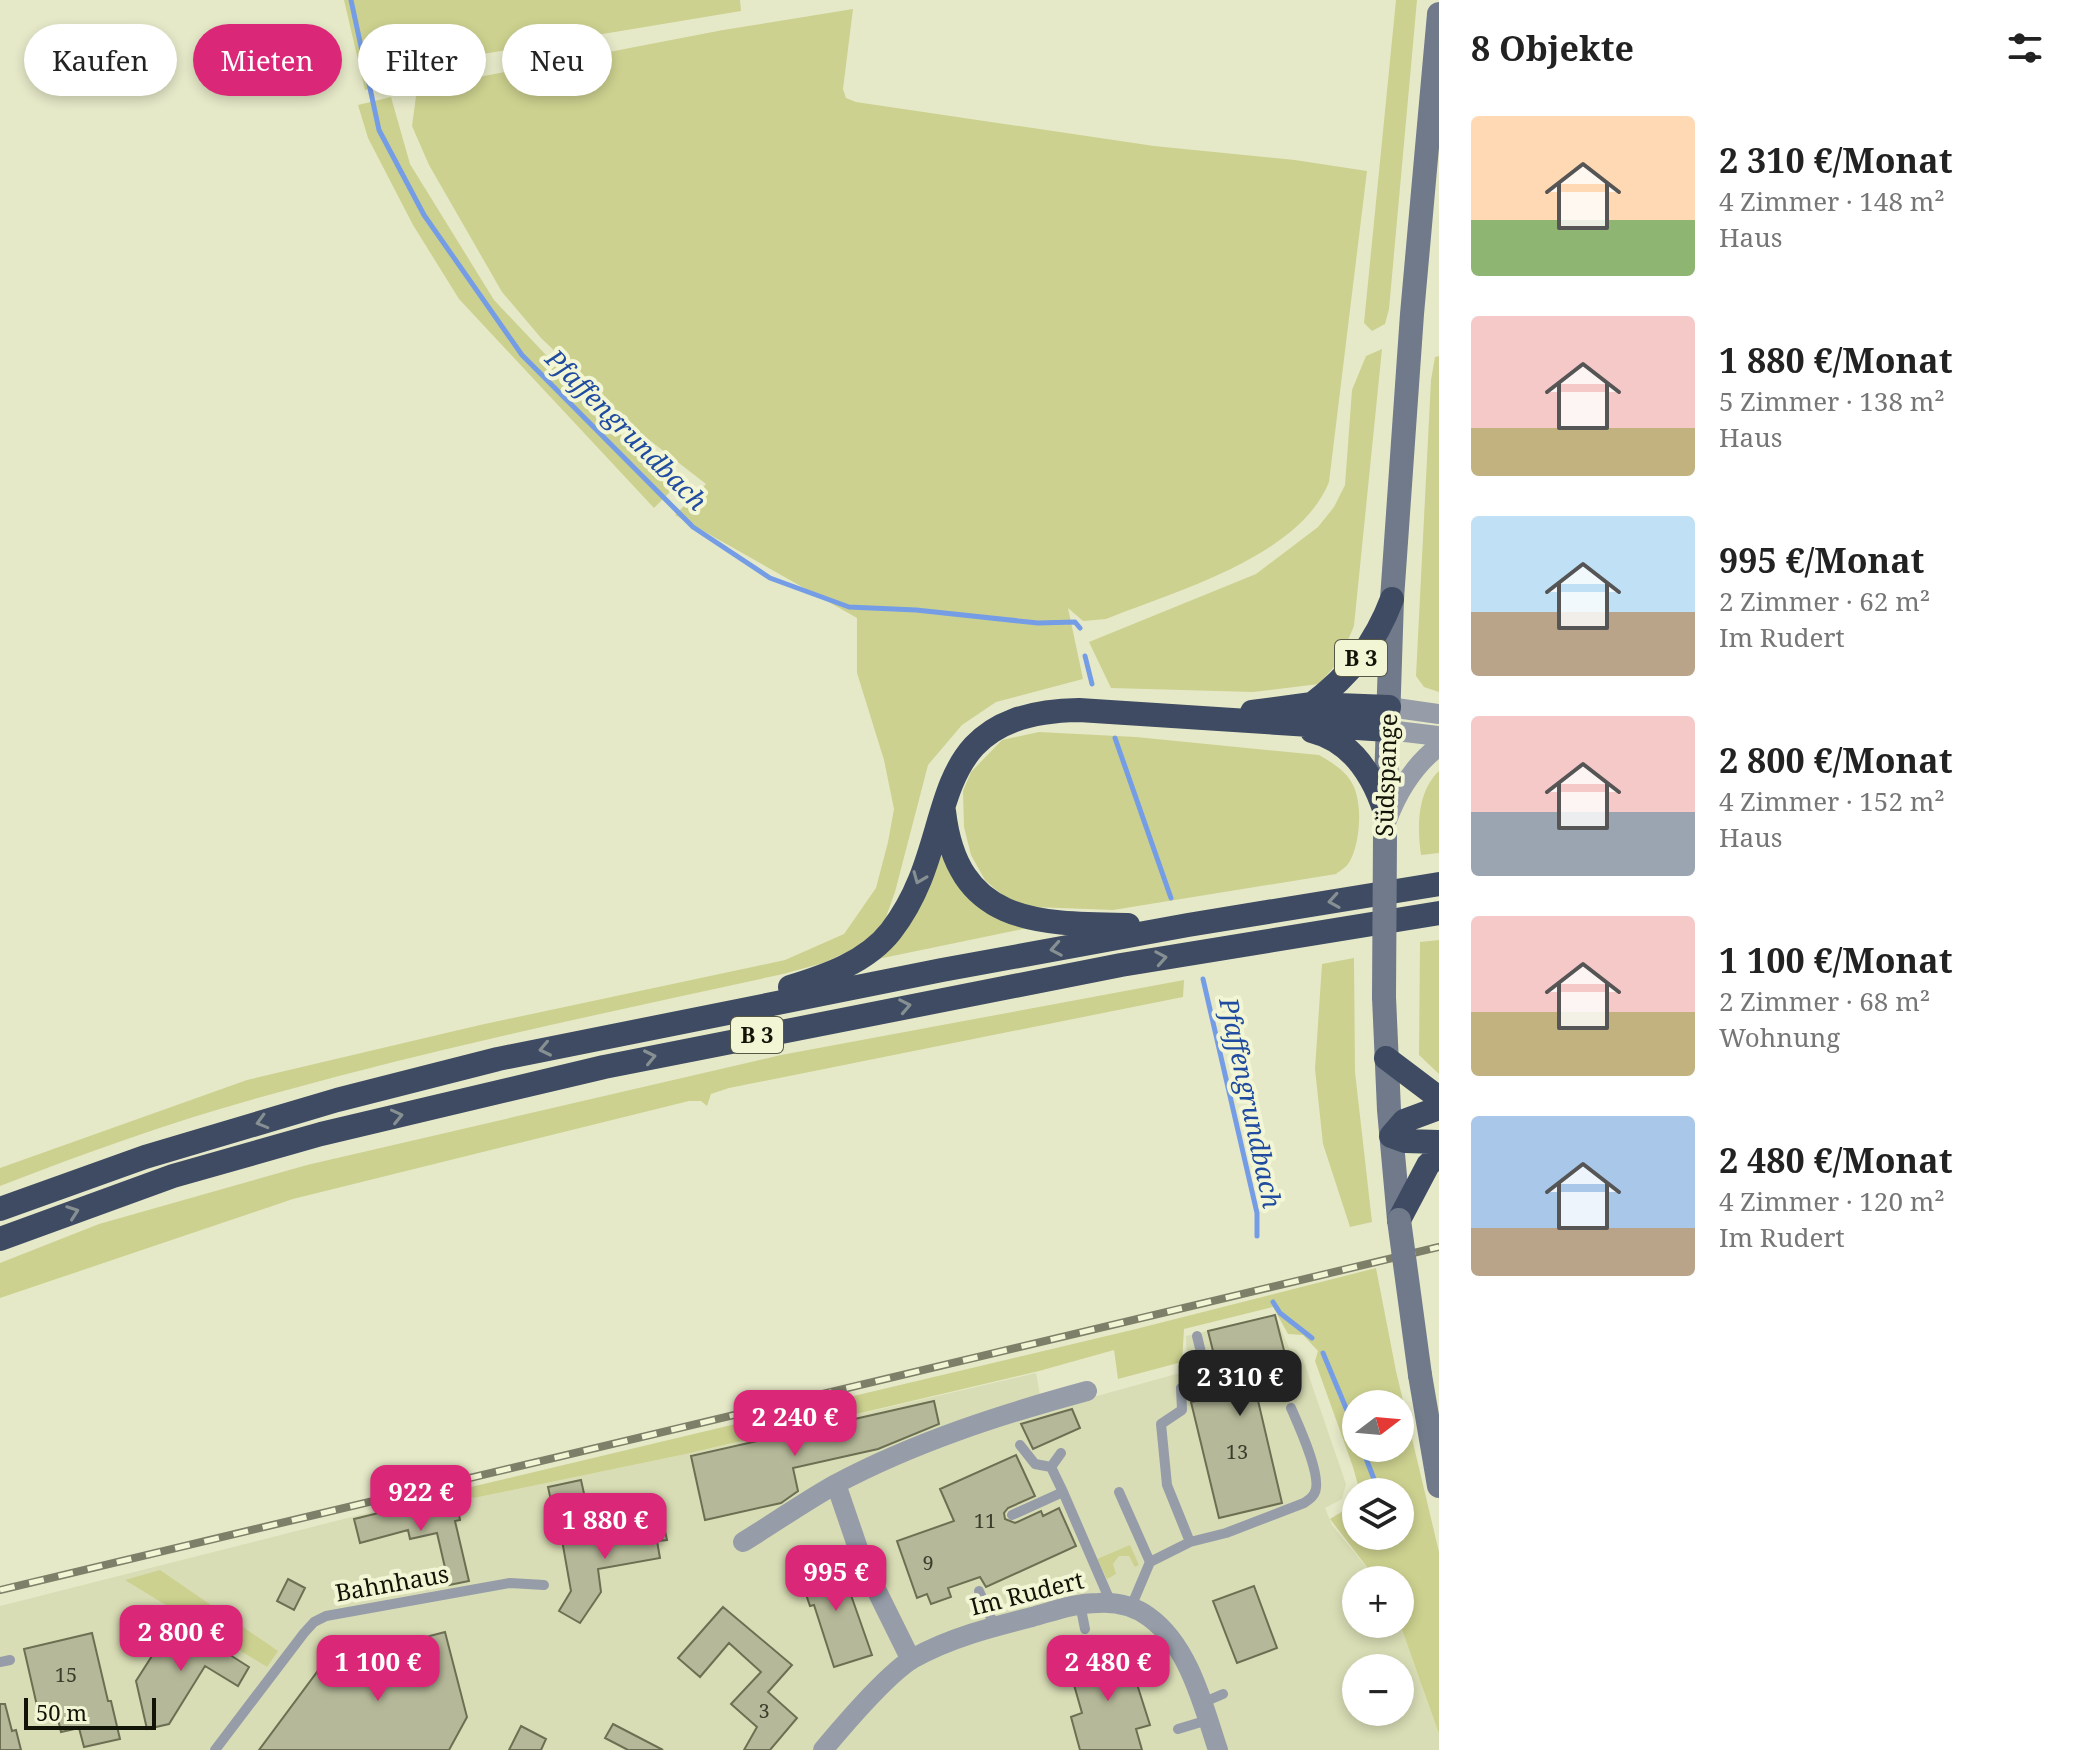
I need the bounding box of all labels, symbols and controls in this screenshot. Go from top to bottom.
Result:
chip: Kaufen [24,24,177,96]
chip: Mieten [193,24,342,96]
chip: Filter [358,24,486,96]
chip: Neu [502,24,612,96]
text: 8 Objekte [1471,25,1634,71]
icon: filters [2003,26,2047,70]
text: 2 310 €/Monat [1719,137,1952,183]
icon: home [1535,148,1631,244]
text: 4 Zimmer · 148 m² [1719,183,1945,219]
text: Haus [1719,219,1783,255]
text: 1 880 €/Monat [1719,337,1952,383]
water label: Pfaffengrundbach [537,340,716,518]
icon: home [1535,348,1631,444]
text: 5 Zimmer · 138 m² [1719,383,1945,419]
text: Haus [1719,419,1783,455]
text: 995 €/Monat [1719,537,1924,583]
icon: home [1535,548,1631,644]
text: 2 Zimmer · 62 m² [1719,583,1930,619]
text: Im Rudert [1719,619,1845,655]
road number: B 3 [1335,640,1387,676]
street label: Südspange [1367,713,1404,837]
text: 2 800 €/Monat [1719,737,1952,783]
icon: home [1535,748,1631,844]
text: 4 Zimmer · 152 m² [1719,783,1945,819]
text: Haus [1719,819,1783,855]
one-way arrow [912,870,929,884]
one-way arrow [1327,891,1341,908]
text: 1 100 €/Monat [1719,937,1952,983]
one-way arrow [1049,940,1063,957]
icon: home [1535,948,1631,1044]
one-way arrow [1154,951,1167,968]
text: 2 Zimmer · 68 m² [1719,983,1930,1019]
water label: Pfaffengrundbach [1211,993,1291,1212]
one-way arrow [898,999,912,1016]
road number: B 3 [731,1017,783,1053]
text: Wohnung [1719,1019,1840,1055]
one-way arrow [539,1040,553,1057]
one-way arrow [644,1050,657,1067]
one-way arrow [390,1108,403,1125]
one-way arrow [256,1113,269,1129]
text: 2 480 €/Monat [1719,1137,1952,1183]
icon: home [1535,1148,1631,1244]
text: 4 Zimmer · 120 m² [1719,1183,1945,1219]
one-way arrow [65,1205,79,1222]
text: Im Rudert [1719,1219,1845,1255]
pin: 2 310 € [1166,1350,1314,1418]
text: 2 310 € [1197,1358,1283,1394]
pin: 2 240 € [721,1390,869,1458]
north arrow [1342,1390,1414,1462]
map controls [1342,1390,1414,1726]
text: 2 240 € [752,1398,838,1434]
house number: 13 [1226,1438,1248,1465]
pin: 922 € [365,1465,477,1533]
text: 922 € [388,1473,454,1509]
button: layers [1342,1478,1414,1550]
pin: 1 880 € [531,1493,679,1561]
text: 1 880 € [562,1501,648,1537]
house number: 11 [974,1507,996,1534]
pin: 995 € [780,1545,892,1613]
house number: 9 [922,1549,934,1576]
text: 995 € [803,1553,869,1589]
street label: Bahnhaus [332,1556,451,1609]
street label: Im Rudert [966,1562,1087,1623]
button: + [1342,1566,1414,1638]
pin: 2 800 € [107,1605,255,1673]
text: 2 800 € [138,1613,224,1649]
pin: 1 100 € [304,1635,452,1703]
pin: 2 480 € [1034,1635,1182,1703]
text: 1 100 € [335,1643,421,1679]
text: 2 480 € [1065,1643,1151,1679]
button: − [1342,1654,1414,1726]
house number: 15 [55,1661,77,1688]
scale bar [24,1694,156,1730]
text: 50 m [36,1697,87,1727]
house number: 3 [758,1697,770,1724]

